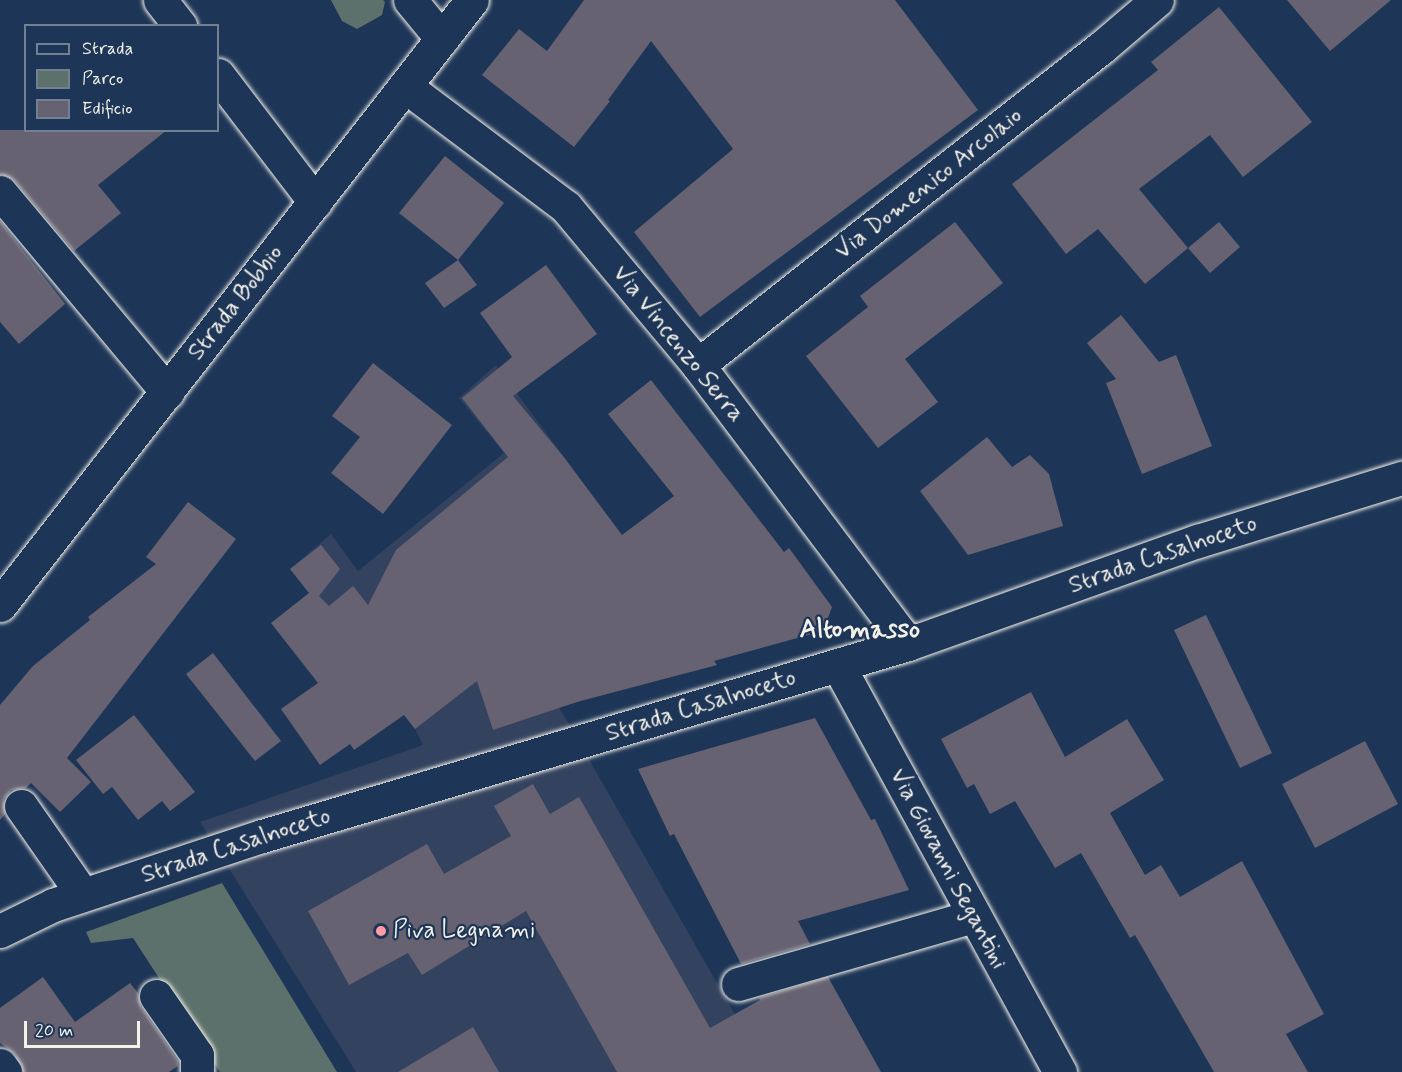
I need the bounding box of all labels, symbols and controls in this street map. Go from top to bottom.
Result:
legend [24,24,219,132]
text: Strada [82,37,133,61]
text: Parco [82,67,123,91]
text: Edificio [82,97,133,121]
street label: Via Domenico Arcolaio [829,102,1029,266]
street label: Strada Bobbio [181,238,291,368]
street label: Via Vincenzo Serra [606,260,750,428]
street label: Strada Casalnoceto [1066,510,1260,600]
district label: Altomasso [800,615,920,647]
street label: Strada Casalnoceto [604,664,798,748]
street label: Via Giovanni Segantini [882,761,1014,977]
street label: Strada Casalnoceto [139,802,333,890]
place label: Piva Legnami [393,917,534,945]
marker: Piva Legnami [374,924,388,938]
scale bar [27,1009,142,1047]
text: 20 m [35,1019,73,1043]

